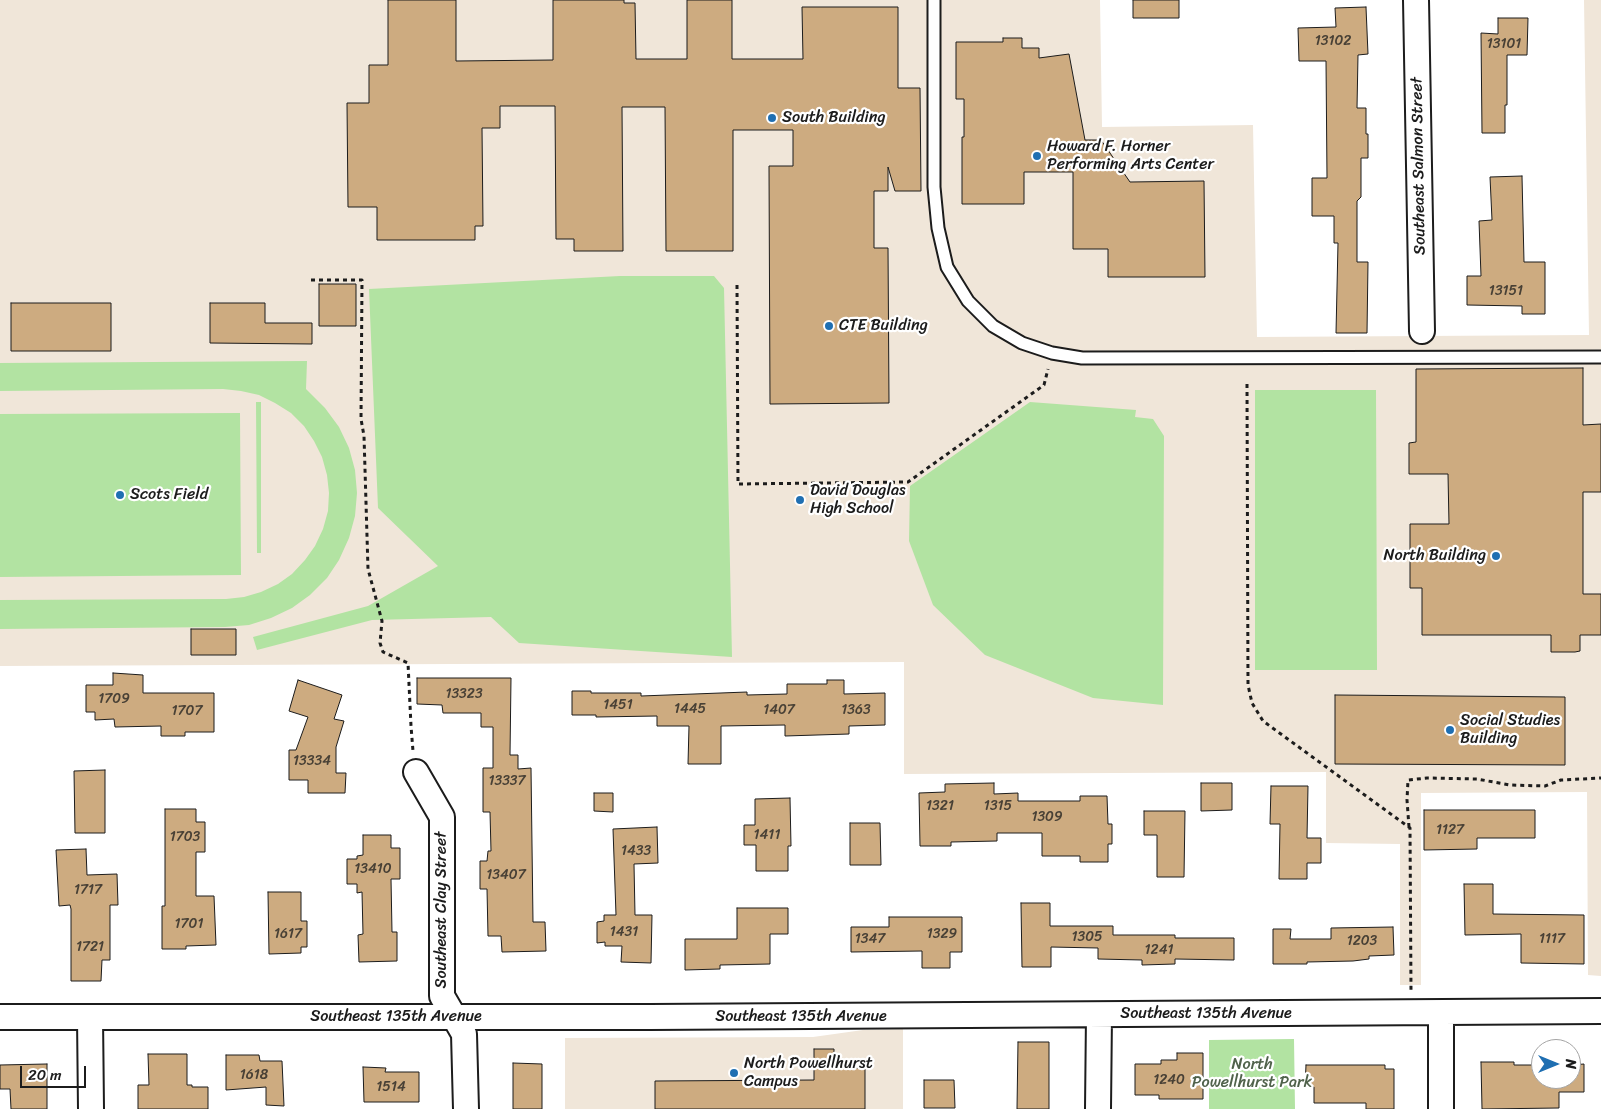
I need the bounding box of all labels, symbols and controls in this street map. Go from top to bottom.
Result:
house number: 13102 [1315,33,1351,49]
house number: 13101 [1487,36,1521,52]
street label: Southeast Salmon Street [1408,77,1430,255]
place label: South Building [782,108,886,128]
marker: South Building [766,112,778,124]
place label: Howard F. Horner Performing Arts Center [1047,137,1214,175]
marker: Howard F. Horner Performing Arts Center [1031,150,1043,162]
house number: 13151 [1489,283,1523,299]
place label: CTE Building [839,316,928,336]
marker: CTE Building [823,320,835,332]
place label: David Douglas High School [810,481,906,519]
place label: Scots Field [130,485,208,505]
marker: Scots Field [114,489,126,501]
marker: David Douglas High School [794,494,806,506]
place label: North Building [1383,546,1486,566]
marker: North Building [1490,550,1502,562]
house number: 13323 [445,686,483,702]
house number: 1709 [98,691,130,707]
house number: 1451 [603,697,633,713]
house number: 1445 [674,701,706,717]
house number: 1407 [763,702,795,718]
house number: 1363 [841,702,871,718]
house number: 1707 [172,703,202,719]
place label: Social Studies Building [1460,711,1560,749]
marker: Social Studies Building [1444,724,1456,736]
house number: 13334 [293,753,331,769]
house number: 13337 [488,773,526,789]
house number: 1321 [926,798,954,814]
house number: 1315 [984,798,1012,814]
house number: 1309 [1031,809,1063,825]
house number: 1127 [1436,822,1464,838]
house number: 1411 [754,827,780,843]
house number: 1703 [170,829,200,845]
street label: Southeast Clay Street [432,831,452,989]
house number: 1433 [621,843,651,859]
house number: 13410 [354,861,392,877]
house number: 13407 [486,867,526,883]
house number: 1717 [74,882,102,898]
house number: 1701 [175,916,203,932]
house number: 1431 [610,924,638,940]
house number: 1617 [274,926,302,942]
house number: 1329 [927,926,957,942]
house number: 1305 [1071,929,1103,945]
house number: 1347 [855,931,885,947]
house number: 1117 [1539,931,1565,947]
house number: 1203 [1347,933,1377,949]
house number: 1721 [76,939,104,955]
house number: 1241 [1145,942,1173,958]
street label: Southeast 135th Avenue [1120,1004,1292,1024]
street label: Southeast 135th Avenue [310,1007,482,1027]
street label: Southeast 135th Avenue [715,1007,887,1027]
north arrow [1531,1039,1581,1089]
place label: North Powellhurst Campus [744,1054,873,1092]
park label: North Powellhurst Park [1192,1055,1312,1093]
scale bar [22,1056,89,1088]
text: N [1558,1059,1583,1069]
text: 20 m [28,1062,62,1088]
house number: 1618 [240,1067,268,1083]
marker: North Powellhurst Campus [728,1067,740,1079]
house number: 1240 [1153,1072,1185,1088]
house number: 1514 [376,1079,406,1095]

